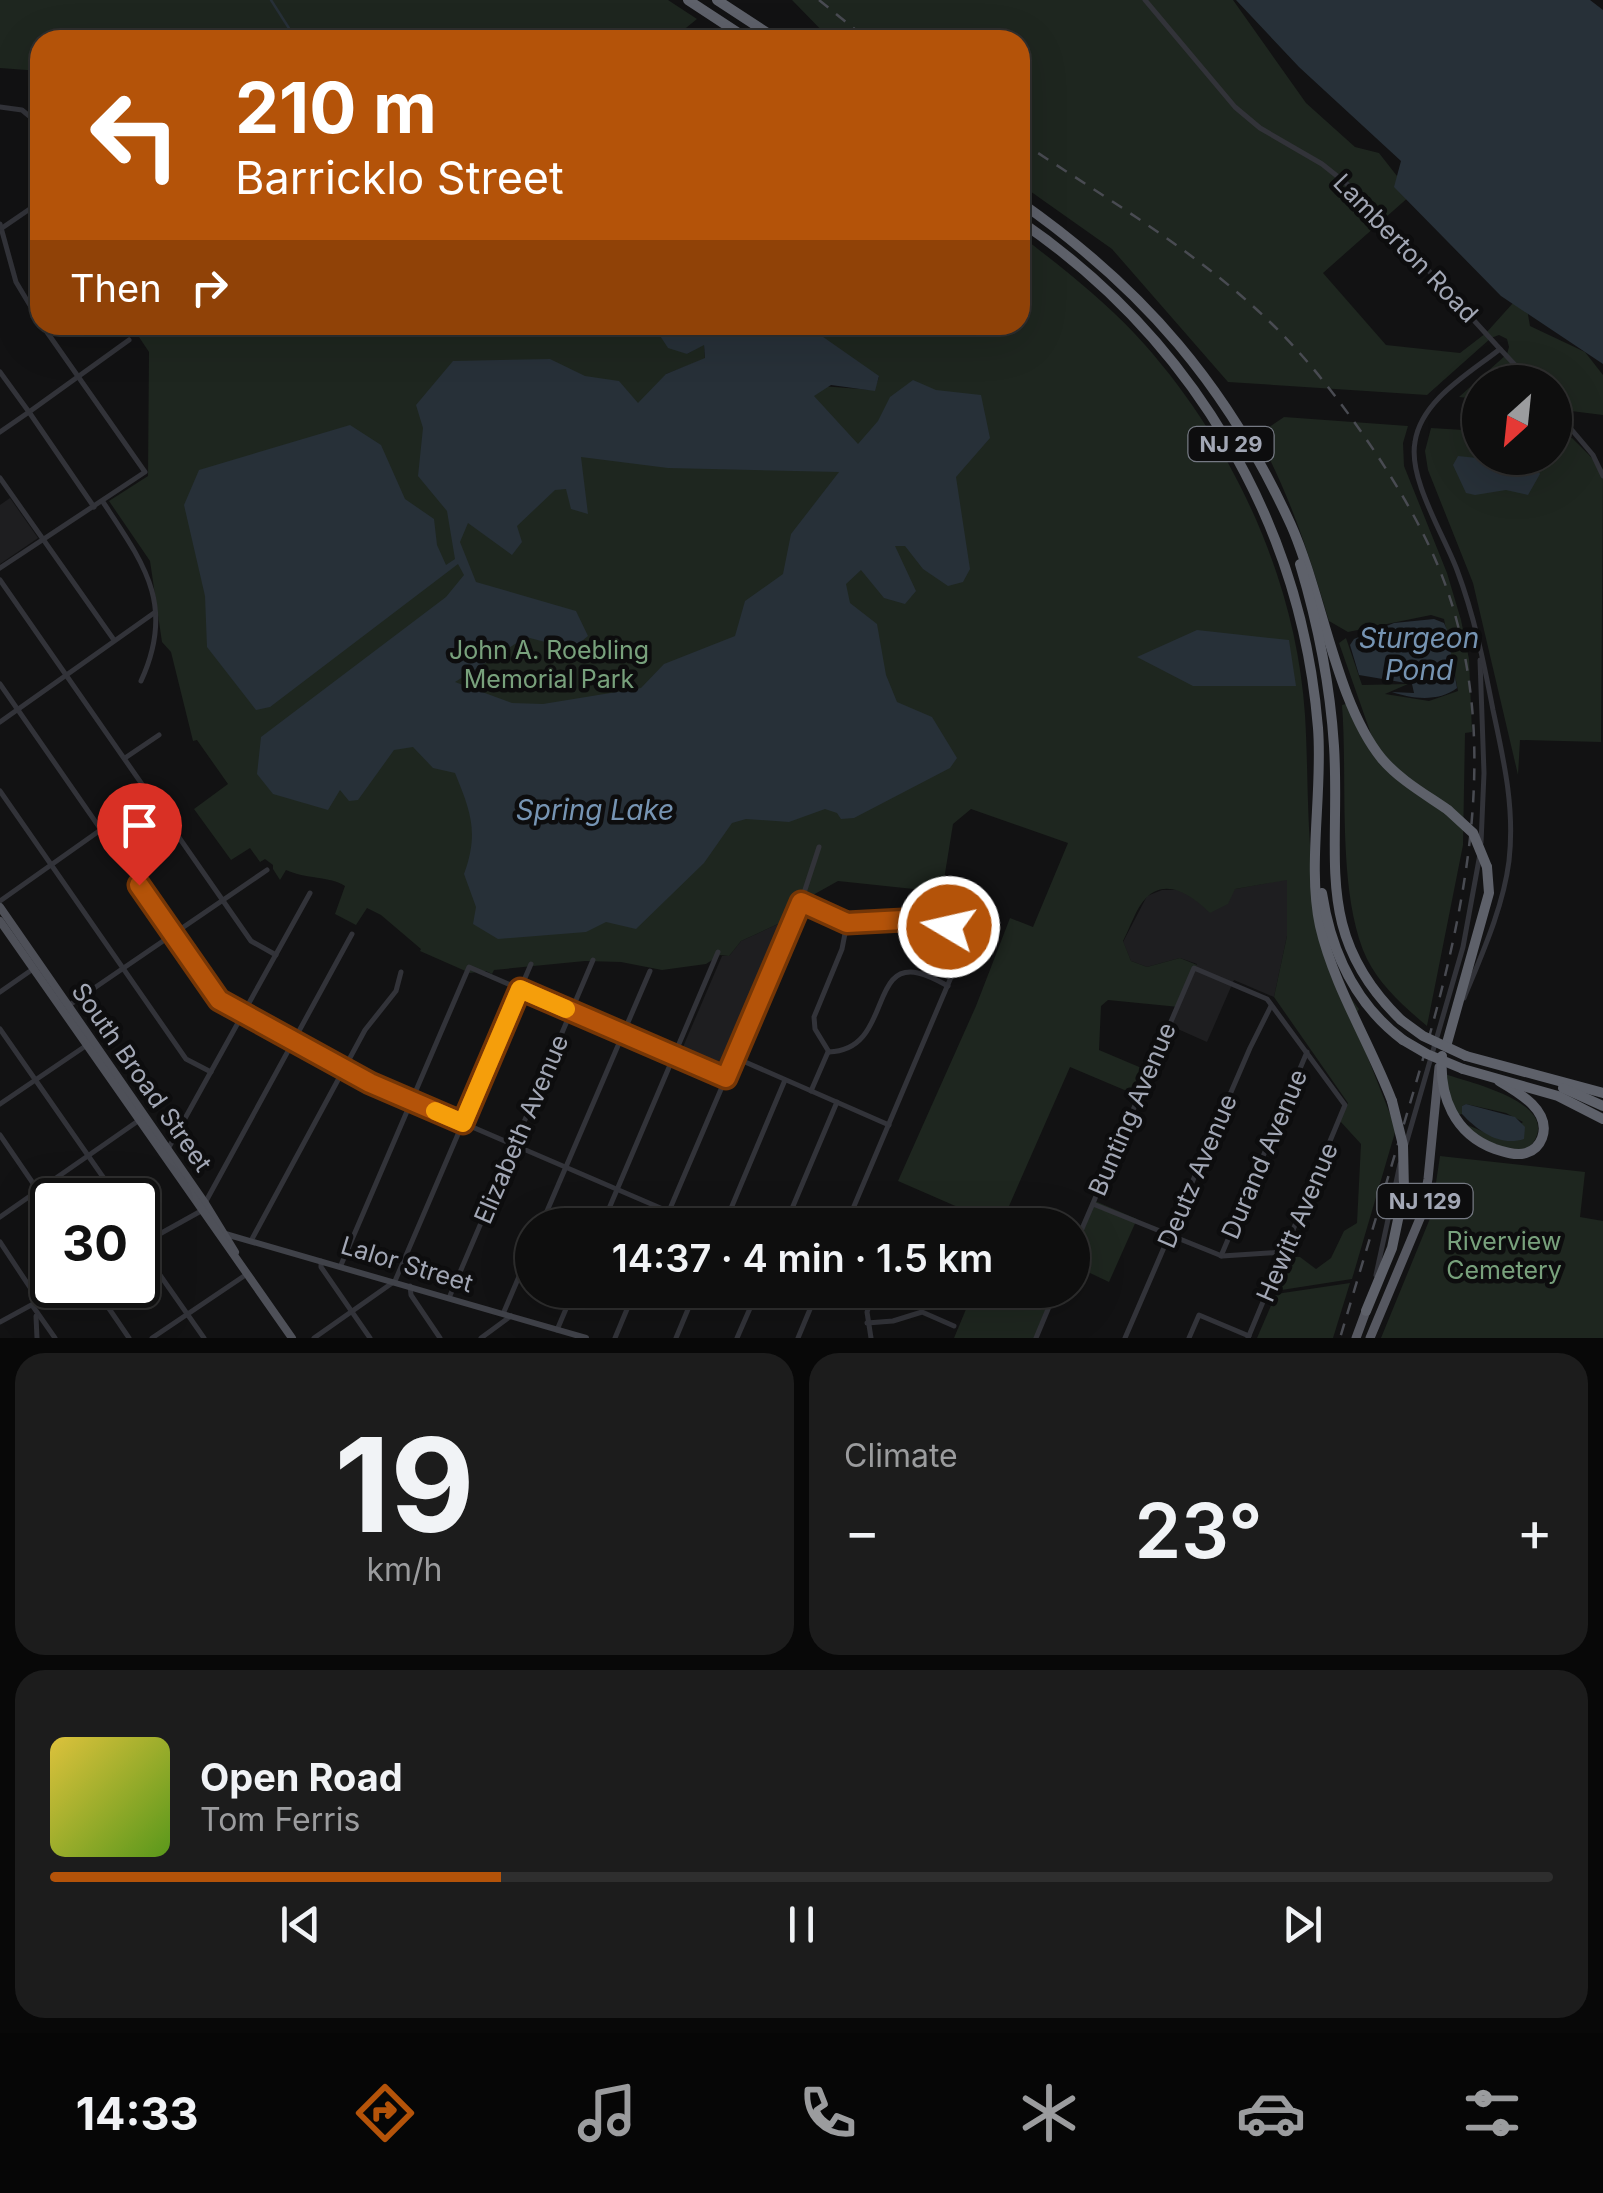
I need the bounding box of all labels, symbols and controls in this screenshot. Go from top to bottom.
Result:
text: 210 m [235,65,437,150]
icon: left [70,70,200,200]
text: Barricklo Street [235,150,564,205]
street label: Lamberton Road [1328,168,1484,328]
icon: right [182,260,237,315]
text: Then [70,265,162,311]
north arrow [1462,365,1572,475]
map controls [1462,365,1572,475]
road number: NJ 29 [1188,427,1274,461]
water label: Sturgeon Pond [1359,621,1479,687]
park label: John A. Roebling Memorial Park [449,635,649,694]
pin [97,783,182,886]
water label: Spring Lake [516,793,674,827]
icon: arrive [112,798,167,853]
position arrow [897,875,1001,979]
street label: South Broad Street [66,977,218,1177]
street label: Bunting Avenue [1082,1018,1182,1200]
street label: Elizabeth Avenue [468,1030,574,1228]
street label: Durand Avenue [1215,1065,1313,1243]
street label: Deutz Avenue [1151,1090,1243,1252]
street label: Hewitt Avenue [1250,1138,1344,1306]
speed limit sign: 30 [30,1178,160,1308]
road number: NJ 129 [1378,1184,1472,1218]
park label: Riverview Cemetery [1446,1226,1562,1285]
street label: Lalor Street [337,1230,477,1298]
text: 14:37 · 4 min · 1.5 km [612,1235,993,1281]
text: 19 [334,1406,475,1563]
text: Climate [844,1436,958,1475]
text: 23° [1134,1485,1263,1576]
text: − [844,1498,880,1564]
text: + [1517,1498,1553,1564]
text: km/h [366,1550,443,1589]
text: Open Road [200,1754,403,1800]
text: Tom Ferris [200,1800,360,1839]
icon: previous [273,1897,328,1952]
icon: pause [774,1897,829,1952]
icon: next [1275,1897,1330,1952]
icon: directions [350,2078,420,2148]
icon: music [572,2078,642,2148]
icon: phone [793,2078,863,2148]
icon: climate [1014,2078,1084,2148]
icon: car [1236,2078,1306,2148]
icon: filters [1457,2078,1527,2148]
text: 14:33 [76,2086,199,2141]

